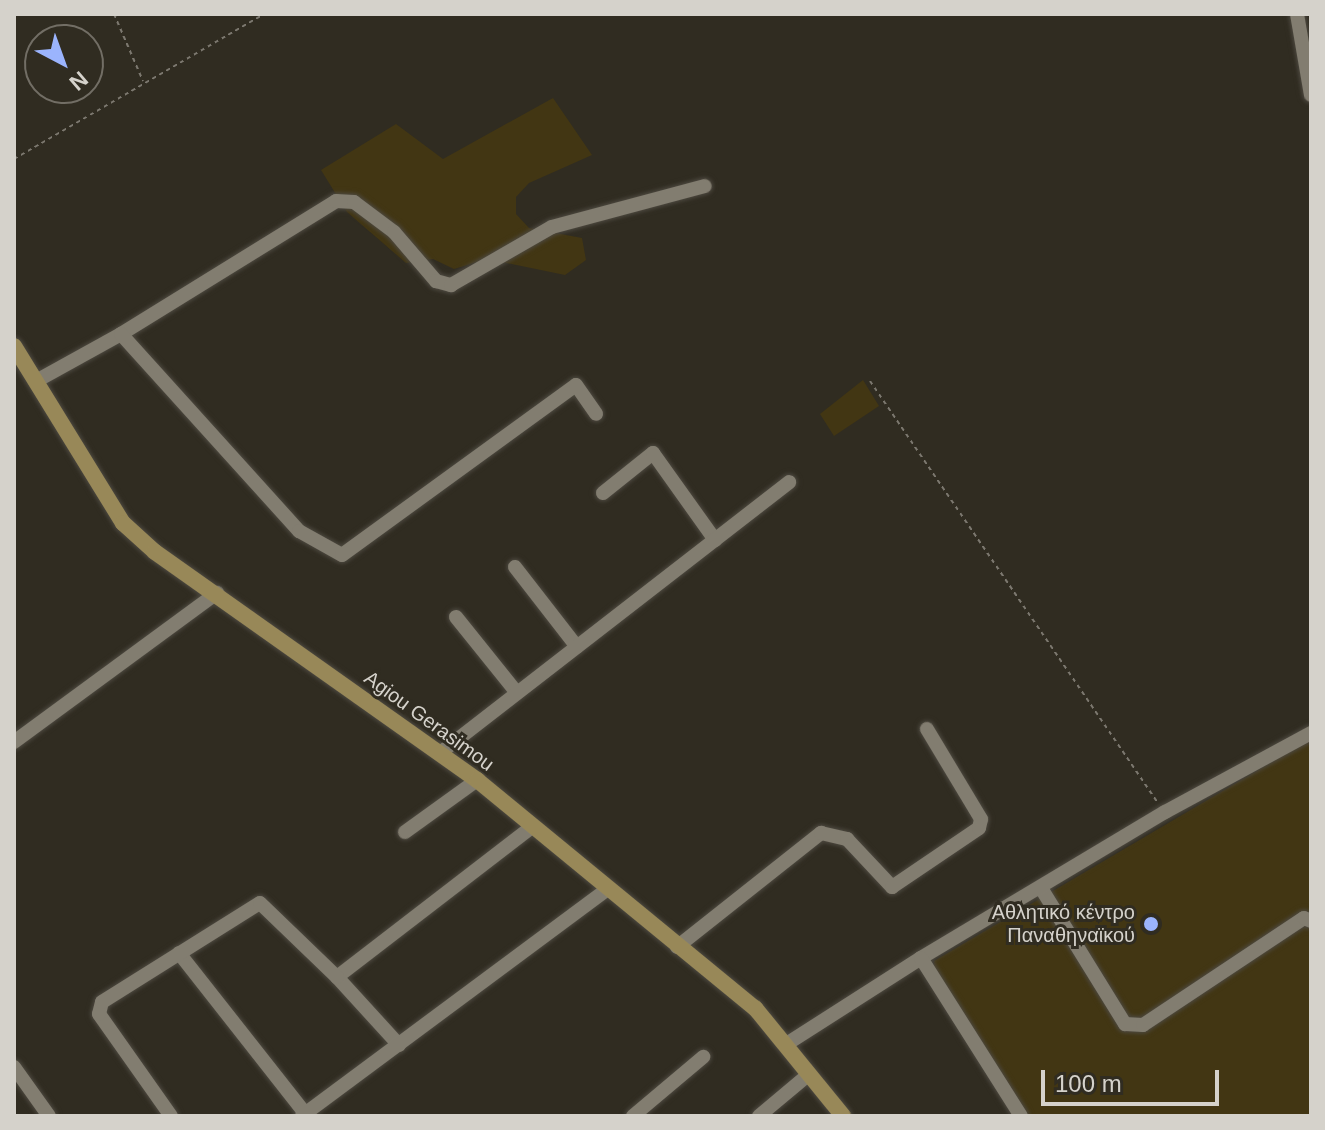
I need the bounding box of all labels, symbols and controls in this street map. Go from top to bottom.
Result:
north arrow [24,24,104,104]
text: N [65,66,93,96]
street label: Agiou Gerasimou [359,666,499,776]
place label: Αθλητικό κέντρο Παναθηναϊκού [992,900,1135,947]
marker: Αθλητικό κέντρο Παναθηναϊκού [1142,915,1160,933]
scale bar [1045,1054,1223,1104]
text: 100 m [1055,1070,1122,1097]

